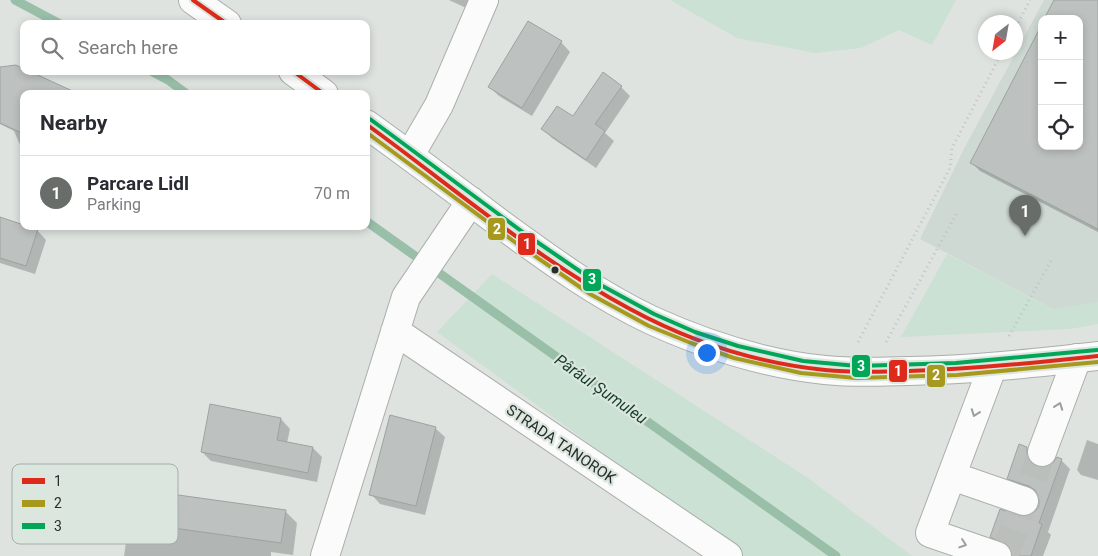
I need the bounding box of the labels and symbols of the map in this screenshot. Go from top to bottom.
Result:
north arrow [978,15,1023,60]
pin: 1 [1009,195,1041,236]
line badge: 2 [487,217,506,241]
text: 2 [493,221,501,237]
line badge: 1 [517,232,536,256]
text: 1 [523,236,531,252]
unlabelled marker [550,265,560,275]
line badge: 3 [582,268,602,292]
text: 3 [588,271,596,287]
your location [694,340,720,366]
water label: Pârâul Șumuleu [551,350,651,429]
line badge: 3 [851,354,871,378]
text: 3 [857,358,865,374]
line badge: 1 [888,359,908,383]
text: 1 [894,363,902,379]
line badge: 2 [926,364,946,388]
text: 2 [932,367,940,383]
street label: STRADA TANOROK [503,401,620,488]
one-way arrow [1053,403,1063,411]
one-way arrow [971,409,981,417]
legend [12,464,178,544]
text: 1 [54,473,62,489]
text: 2 [54,495,62,511]
text: 3 [54,518,62,534]
one-way arrow [958,539,966,549]

